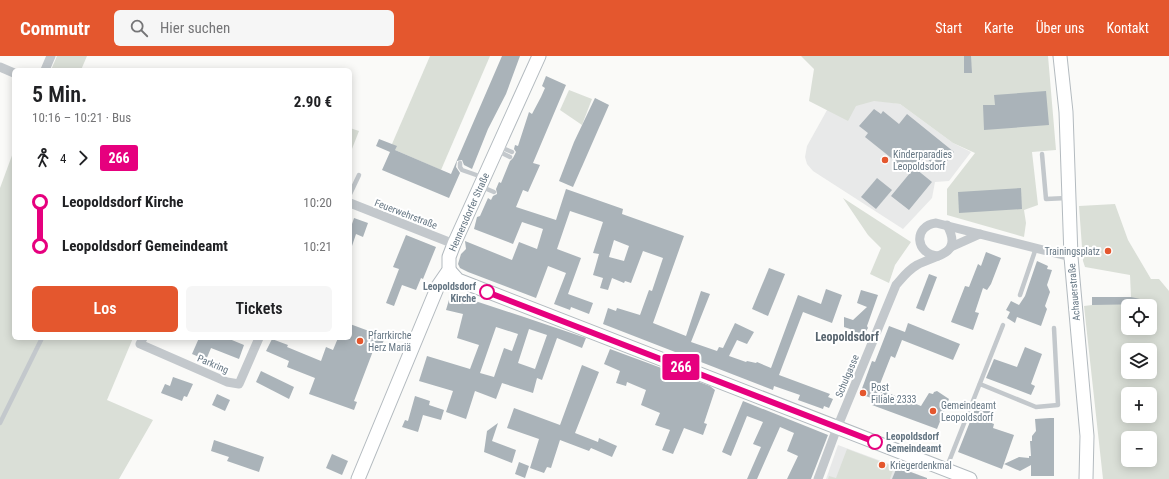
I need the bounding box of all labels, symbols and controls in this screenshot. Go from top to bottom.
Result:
search box [114,10,394,46]
text: Commutr [20,17,90,40]
icon: search [128,17,150,39]
text: Hier suchen [160,19,230,37]
text: Start [935,20,962,36]
text: Karte [984,20,1014,36]
text: Über uns [1036,20,1084,36]
text: Kontakt [1106,20,1149,36]
text: 5 Min. [32,82,87,107]
text: 2.90 € [294,93,332,111]
text: 10:16 – 10:21 · Bus [32,110,131,125]
icon: walk [32,147,54,169]
icon: forward [72,147,94,169]
place label: Kinderparadies Leopoldsdorf [893,149,953,172]
text: 266 [108,150,130,166]
text: 4 [60,151,66,166]
marker: Kinderparadies Leopoldsdorf [880,155,890,165]
street label: Hennersdorfer Straße [447,171,491,253]
text: Leopoldsdorf Kirche [62,193,183,211]
text: 10:20 [303,195,332,210]
street label: Feuerwehrstraße [373,197,439,231]
text: Leopoldsdorf Gemeindeamt [62,237,228,255]
text: 10:21 [303,239,332,254]
place label: Trainingsplatz [1044,246,1100,257]
marker: Trainingsplatz [1103,246,1113,256]
street label: Achauerstraße [1066,263,1082,321]
place label: Leopoldsdorf Kirche [423,281,477,304]
marker: Leopoldsdorf Kirche [479,284,495,300]
button: Los [32,286,178,332]
button: Tickets [186,286,332,332]
map controls [1121,299,1157,467]
button: locate [1121,299,1157,335]
place label: Pfarrkirche Herz Mariä [368,330,412,353]
district label: Leopoldsdorf [815,330,879,344]
marker: Pfarrkirche Herz Mariä [355,336,365,346]
button: layers [1121,343,1157,379]
street label: Parkring [196,352,230,376]
street label: Schulgasse [833,353,861,399]
line badge: 266 [658,354,704,380]
text: 266 [670,359,692,375]
place label: Post Filiale 2333 [871,382,917,405]
button: + [1121,387,1157,423]
marker: Post Filiale 2333 [858,388,868,398]
place label: Gemeindeamt Leopoldsdorf [941,400,996,423]
marker: Gemeindeamt Leopoldsdorf [928,406,938,416]
place label: Leopoldsdorf Gemeindeamt [886,431,941,454]
button: − [1121,431,1157,467]
marker: Leopoldsdorf Gemeindeamt [867,434,883,450]
marker: Kriegerdenkmal [877,460,887,470]
place label: Kriegerdenkmal [890,460,952,471]

